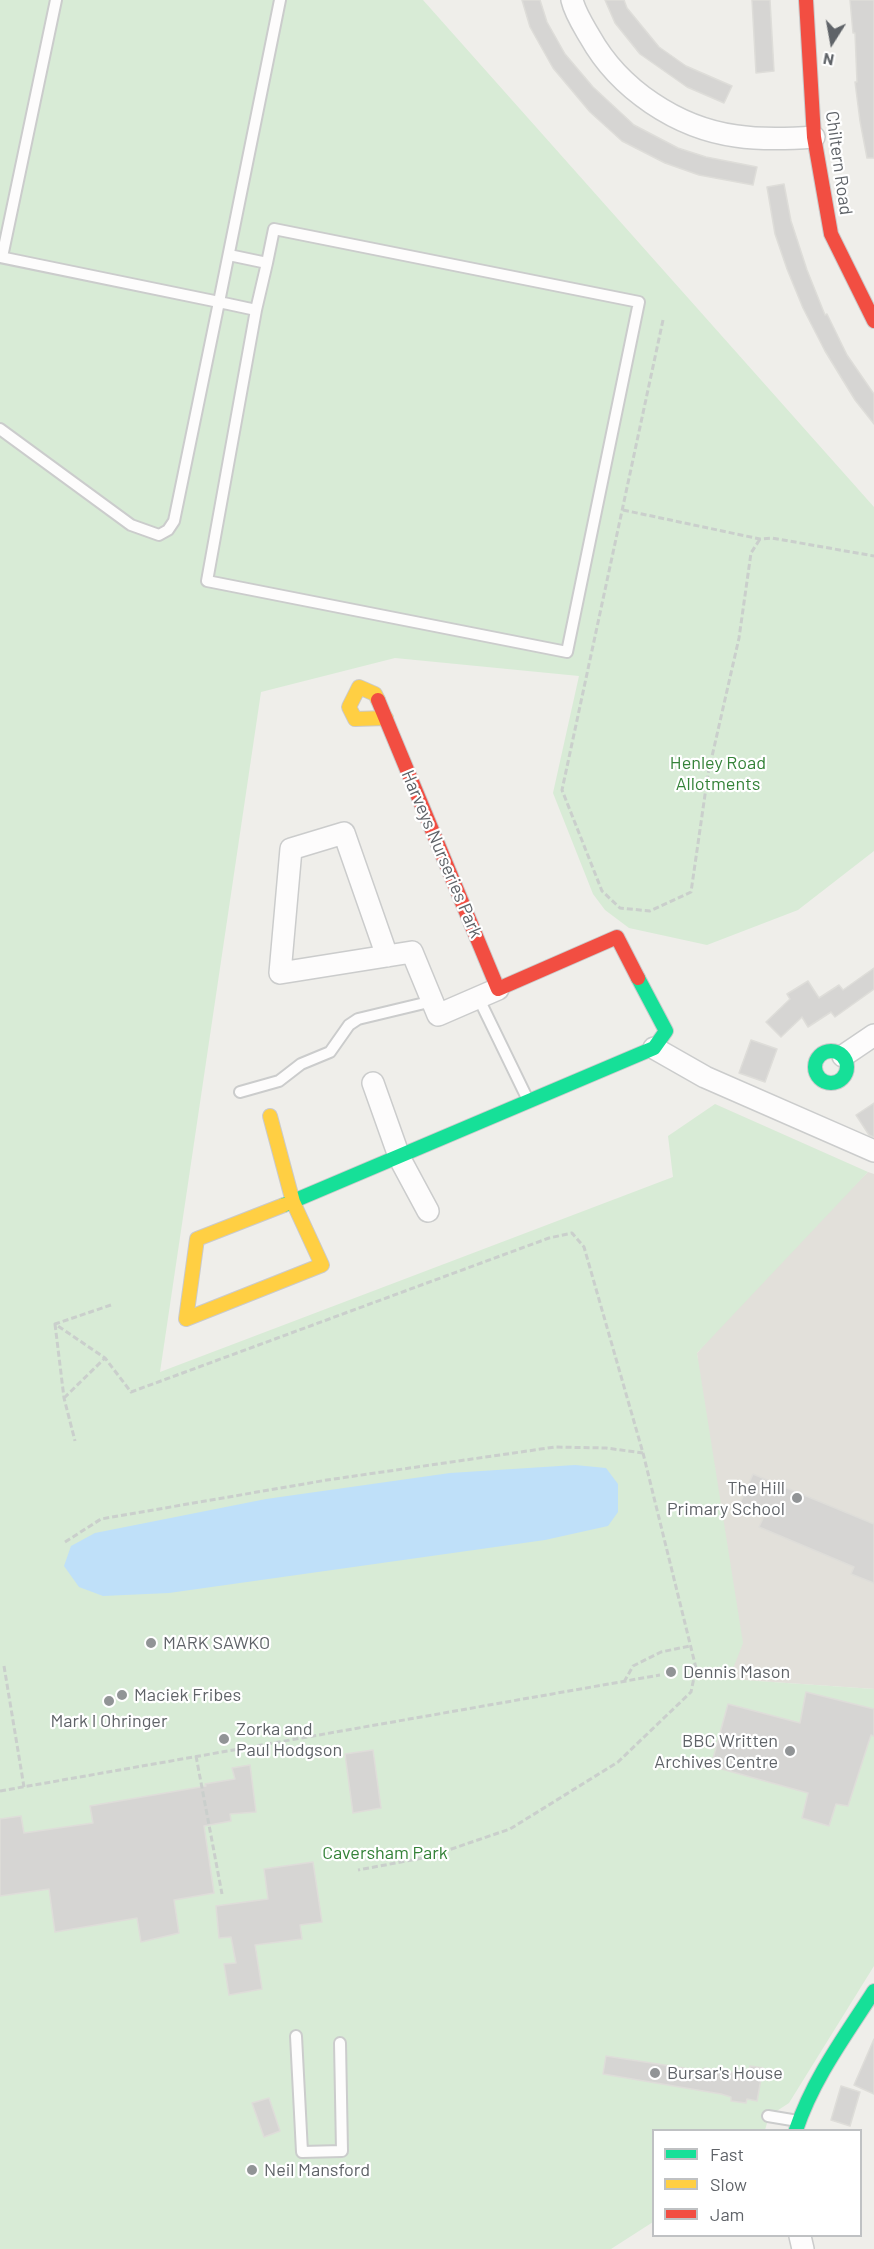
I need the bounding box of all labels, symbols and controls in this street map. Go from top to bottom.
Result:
north arrow [802,12,862,72]
text: N [821,50,836,71]
street label: Chiltern Road [821,110,857,216]
park label: Henley Road Allotments [670,752,766,795]
street label: Harveys Nurseries Park [397,767,487,941]
place label: The Hill Primary School [667,1477,785,1520]
marker: The Hill Primary School [790,1491,804,1505]
place label: MARK SAWKO [163,1632,270,1654]
marker: MARK SAWKO [144,1636,158,1650]
place label: Dennis Mason [683,1661,790,1683]
marker: Dennis Mason [664,1665,678,1679]
place label: Maciek Fribes [134,1684,241,1706]
marker: Maciek Fribes [115,1688,129,1702]
marker: Mark I Ohringer [102,1694,116,1708]
place label: Mark I Ohringer [50,1710,168,1732]
place label: Zorka and Paul Hodgson [236,1718,342,1760]
place label: BBC Written Archives Centre [654,1730,778,1772]
marker: Zorka and Paul Hodgson [217,1732,231,1746]
marker: BBC Written Archives Centre [783,1744,797,1758]
park label: Caversham Park [322,1842,448,1864]
place label: Bursar's House [667,2062,783,2084]
marker: Bursar's House [648,2066,662,2080]
legend [652,2129,862,2237]
text: Fast [710,2143,744,2165]
place label: Neil Mansford [264,2159,370,2181]
marker: Neil Mansford [245,2163,259,2177]
text: Slow [710,2173,747,2195]
text: Jam [710,2203,744,2225]

